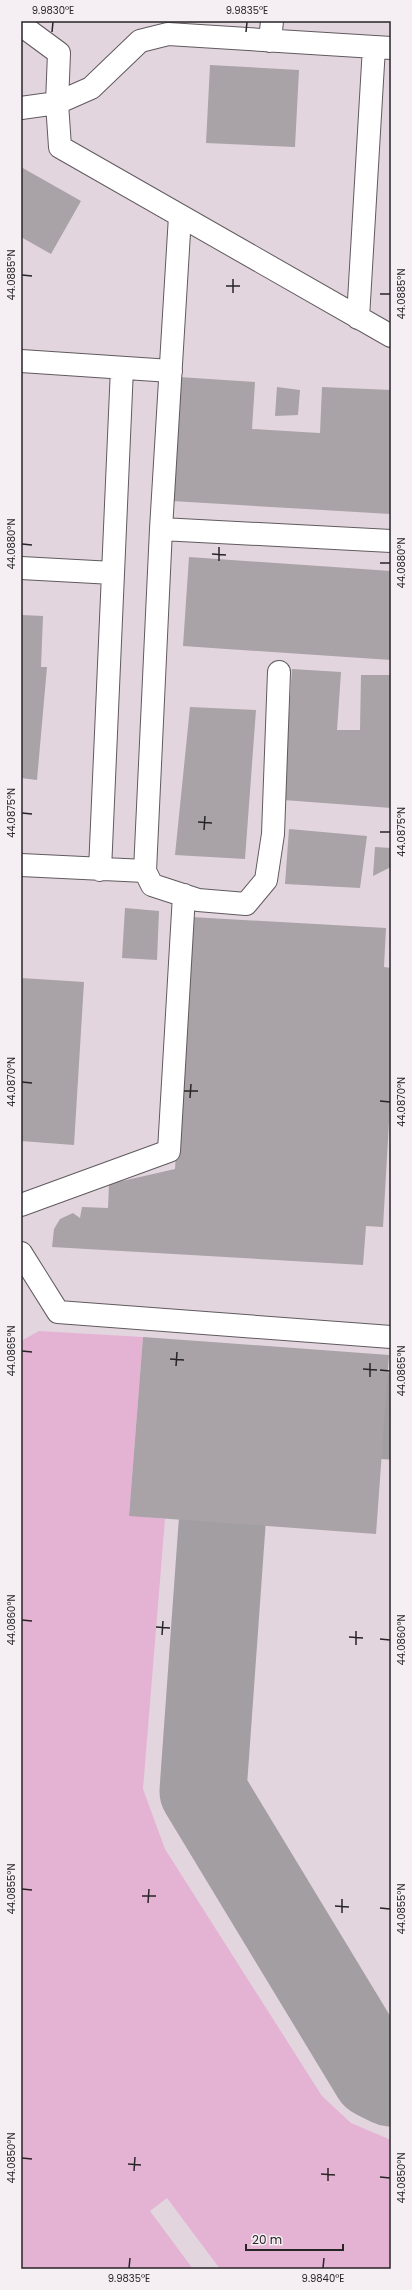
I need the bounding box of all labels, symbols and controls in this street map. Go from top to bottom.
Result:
text: 9.9830°E [32,3,74,18]
text: 9.9835°E [226,3,268,18]
text: 44.0885°N [4,250,19,301]
text: 44.0885°N [394,269,409,320]
text: 44.0880°N [4,519,19,570]
text: 44.0880°N [394,538,409,589]
text: 44.0875°N [4,788,19,838]
text: 44.0875°N [394,807,409,857]
text: 44.0870°N [4,1057,19,1107]
text: 44.0870°N [394,1077,409,1127]
text: 44.0865°N [4,1325,19,1377]
text: 44.0865°N [394,1345,409,1397]
text: 44.0860°N [4,1594,19,1646]
text: 44.0860°N [394,1614,409,1666]
text: 44.0855°N [4,1864,19,1914]
text: 44.0855°N [394,1884,409,1934]
text: 44.0850°N [4,2133,19,2183]
text: 44.0850°N [394,2153,409,2203]
scale bar [246,2226,343,2252]
text: 20 m [252,2231,282,2248]
text: 9.9835°E [108,2271,150,2286]
text: 9.9840°E [302,2271,344,2286]

